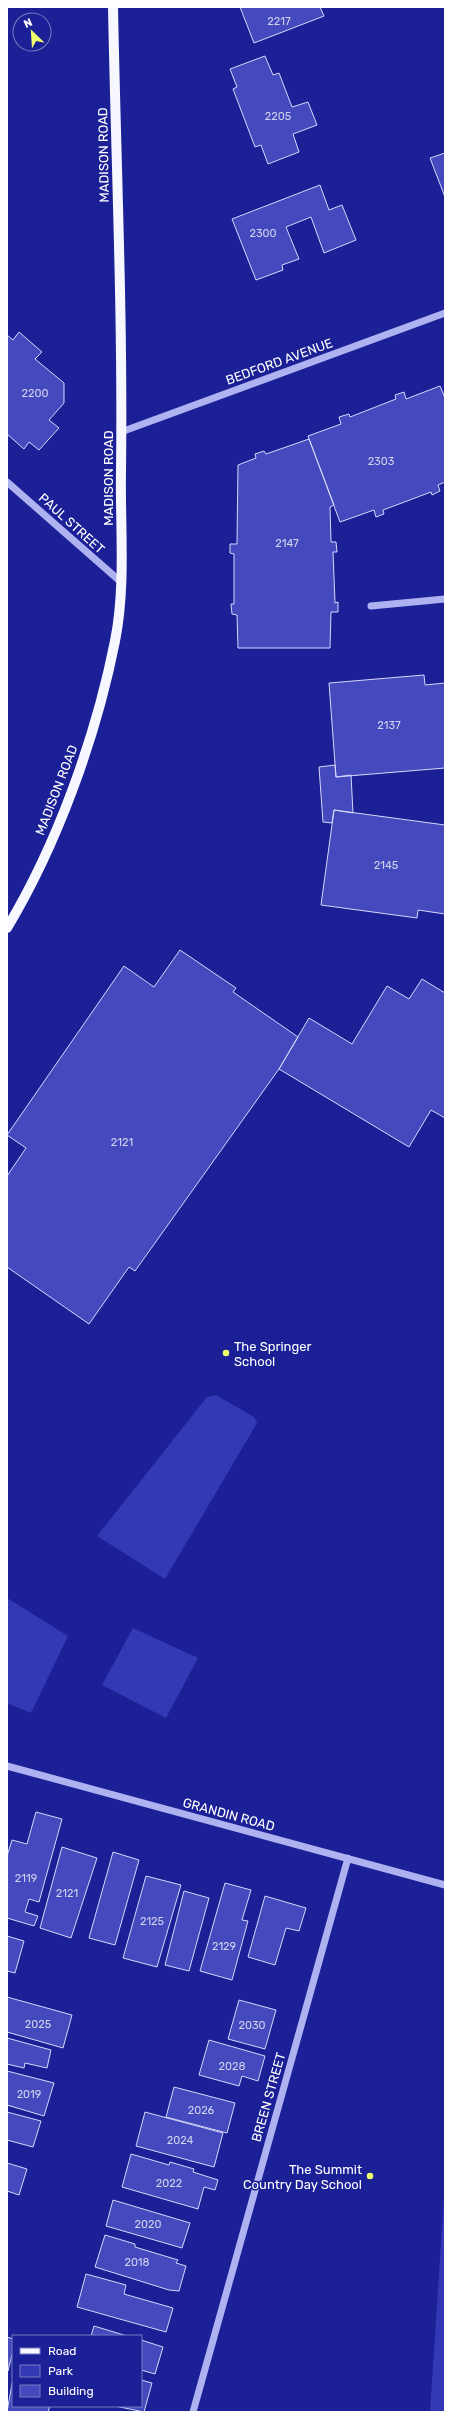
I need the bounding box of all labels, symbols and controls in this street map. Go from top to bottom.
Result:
north arrow [12,12,52,52]
house number: 2217 [267,15,291,28]
text: N [22,16,34,31]
street label: MADISON ROAD [95,107,112,203]
house number: 2205 [265,110,292,123]
house number: 2300 [249,227,277,240]
street label: BEDFORD AVENUE [224,335,335,388]
house number: 2200 [22,387,48,400]
street label: MADISON ROAD [101,430,116,526]
house number: 2303 [368,455,395,468]
street label: PAUL STREET [36,490,108,557]
house number: 2147 [275,537,299,550]
house number: 2137 [377,719,401,732]
street label: MADISON ROAD [32,743,81,837]
house number: 2145 [374,859,399,872]
house number: 2121 [111,1136,133,1149]
place label: The Springer School [234,1339,311,1369]
marker: The Springer School [221,1348,231,1358]
street label: GRANDIN ROAD [181,1795,277,1834]
house number: 2119 [15,1872,37,1885]
house number: 2121 [56,1887,78,1900]
house number: 2125 [140,1915,165,1928]
house number: 2129 [212,1940,236,1953]
house number: 2025 [25,2018,52,2031]
house number: 2030 [238,2019,266,2032]
street label: BREEN STREET [249,2050,289,2144]
house number: 2028 [219,2060,245,2073]
house number: 2019 [17,2088,41,2101]
house number: 2026 [188,2104,215,2117]
house number: 2024 [167,2134,193,2147]
place label: The Summit Country Day School [243,2162,362,2192]
marker: The Summit Country Day School [365,2171,375,2181]
house number: 2022 [156,2177,182,2190]
house number: 2020 [135,2218,161,2231]
house number: 2018 [124,2256,150,2269]
legend [12,2335,142,2407]
text: Road [48,2344,76,2358]
text: Park [48,2364,74,2378]
text: Building [48,2384,94,2398]

